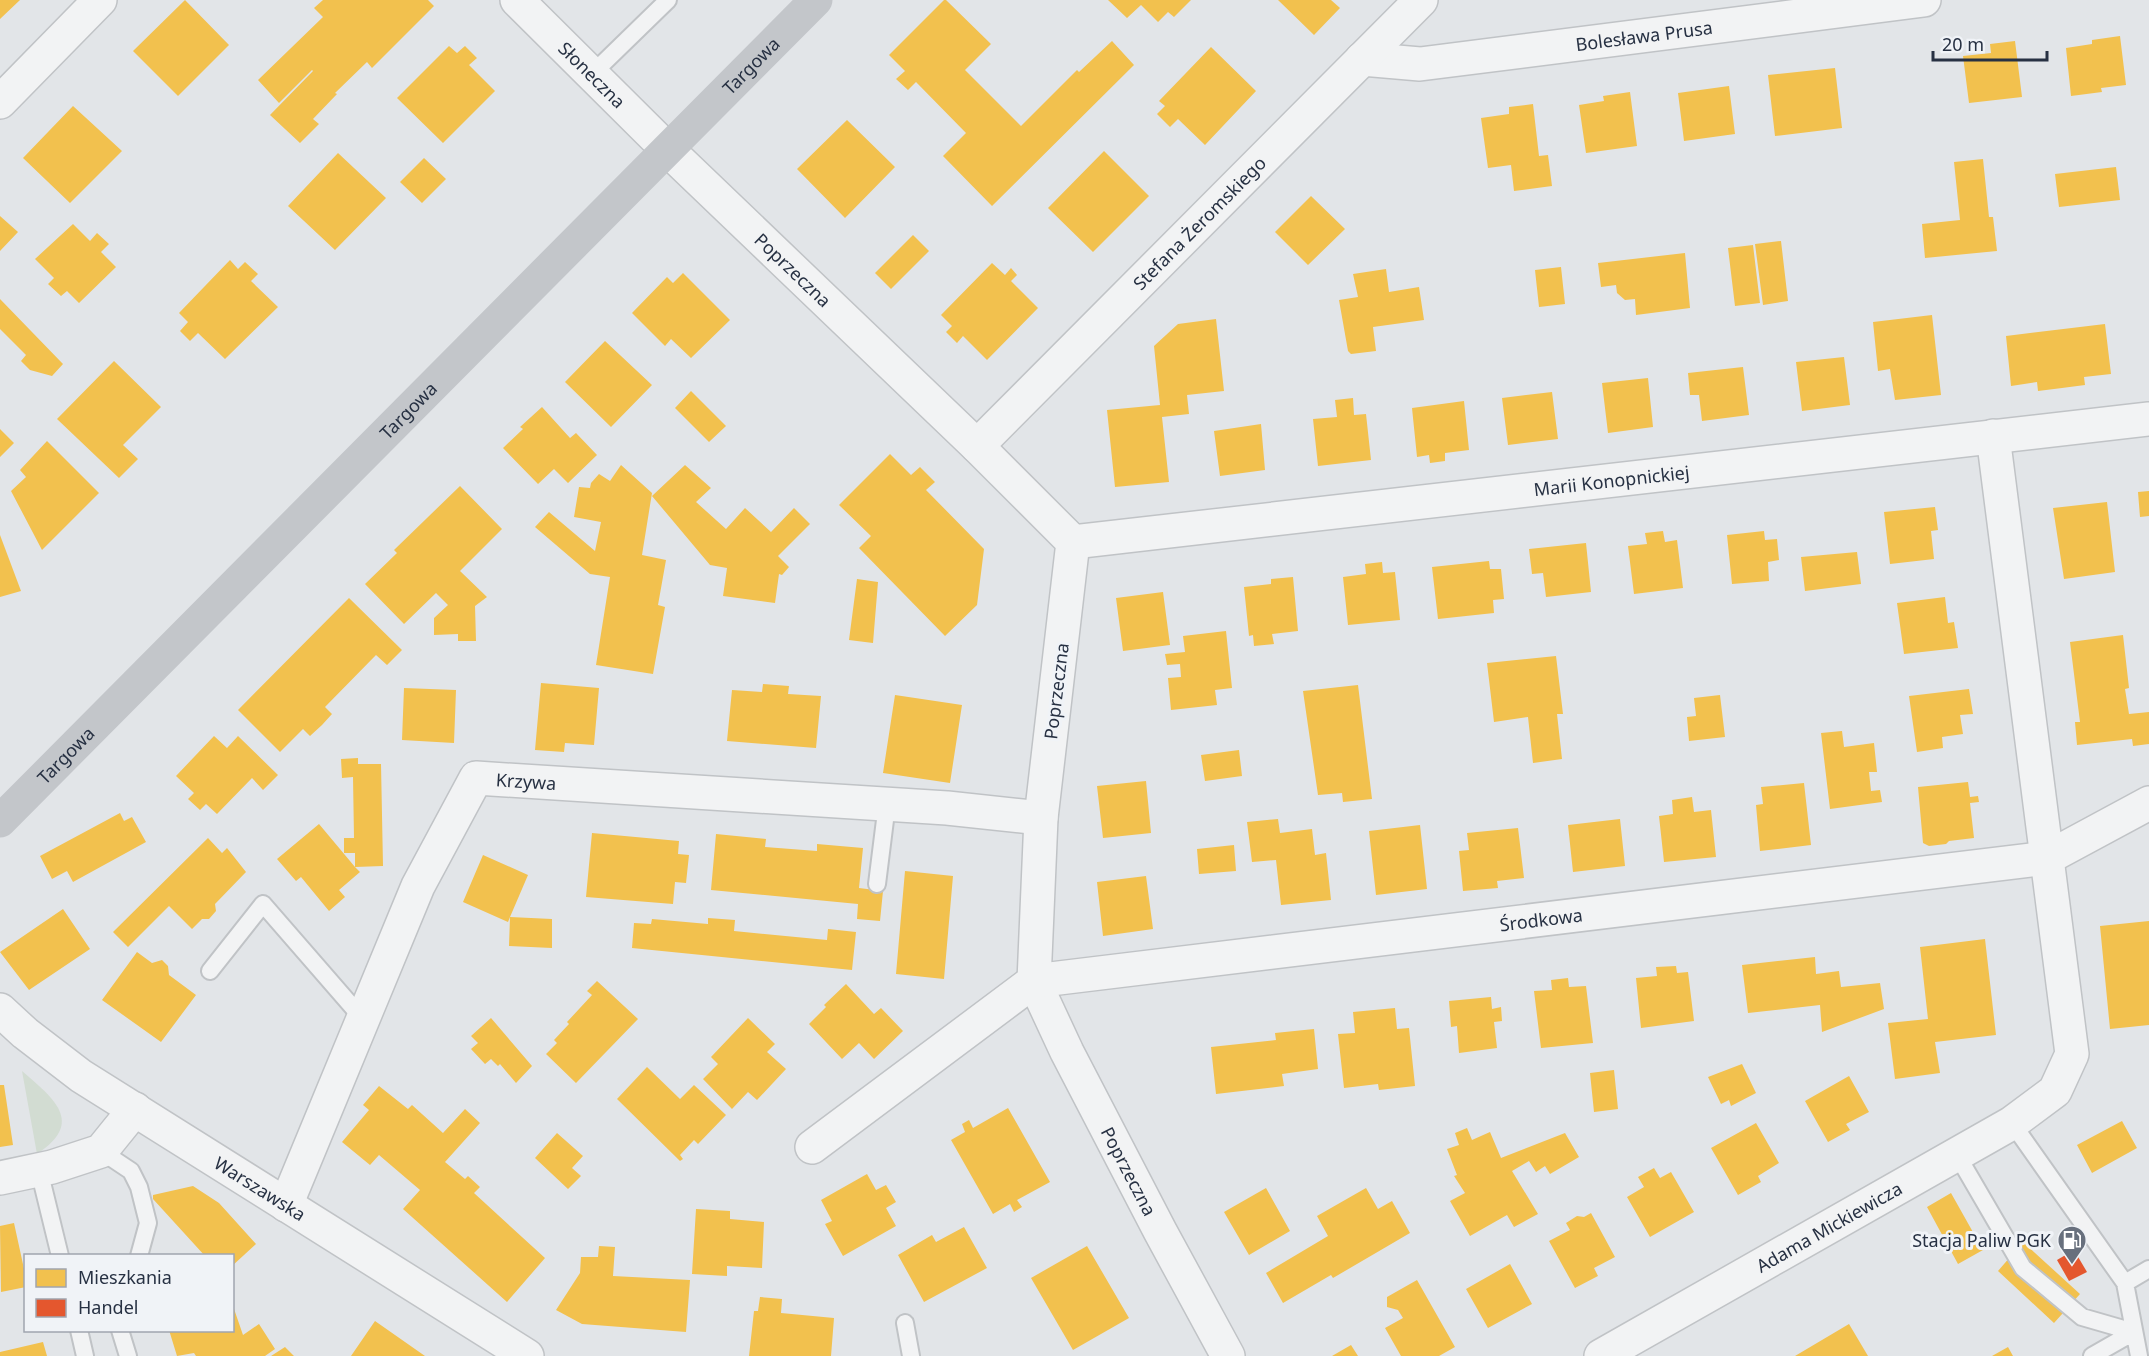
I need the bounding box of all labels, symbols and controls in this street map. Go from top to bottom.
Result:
street label: Bolesława Prusa [1574,15,1714,56]
scale bar [1933,24,2047,62]
street label: Targowa [717,32,785,100]
text: 20 m [1942,32,1984,56]
street label: Słoneczna [554,36,631,113]
street label: Stefana Żeromskiego [1128,151,1271,295]
street label: Poprzeczna [750,227,836,312]
street label: Targowa [374,376,442,444]
street label: Marii Konopnickiej [1532,460,1691,501]
street label: Poprzeczna [1038,641,1074,741]
street label: Targowa [32,721,99,789]
street label: Krzywa [495,767,557,795]
street label: Środkowa [1498,902,1584,936]
street label: Poprzeczna [1096,1122,1162,1220]
street label: Warszawska [210,1151,310,1226]
street label: Adama Mickiewicza [1752,1176,1906,1278]
fuel station icon: Stacja Paliw PGK [2056,1224,2088,1266]
place label: Stacja Paliw PGK [1912,1228,2052,1252]
legend [24,1254,234,1332]
text: Mieszkania [78,1265,172,1289]
text: Handel [78,1295,138,1319]

